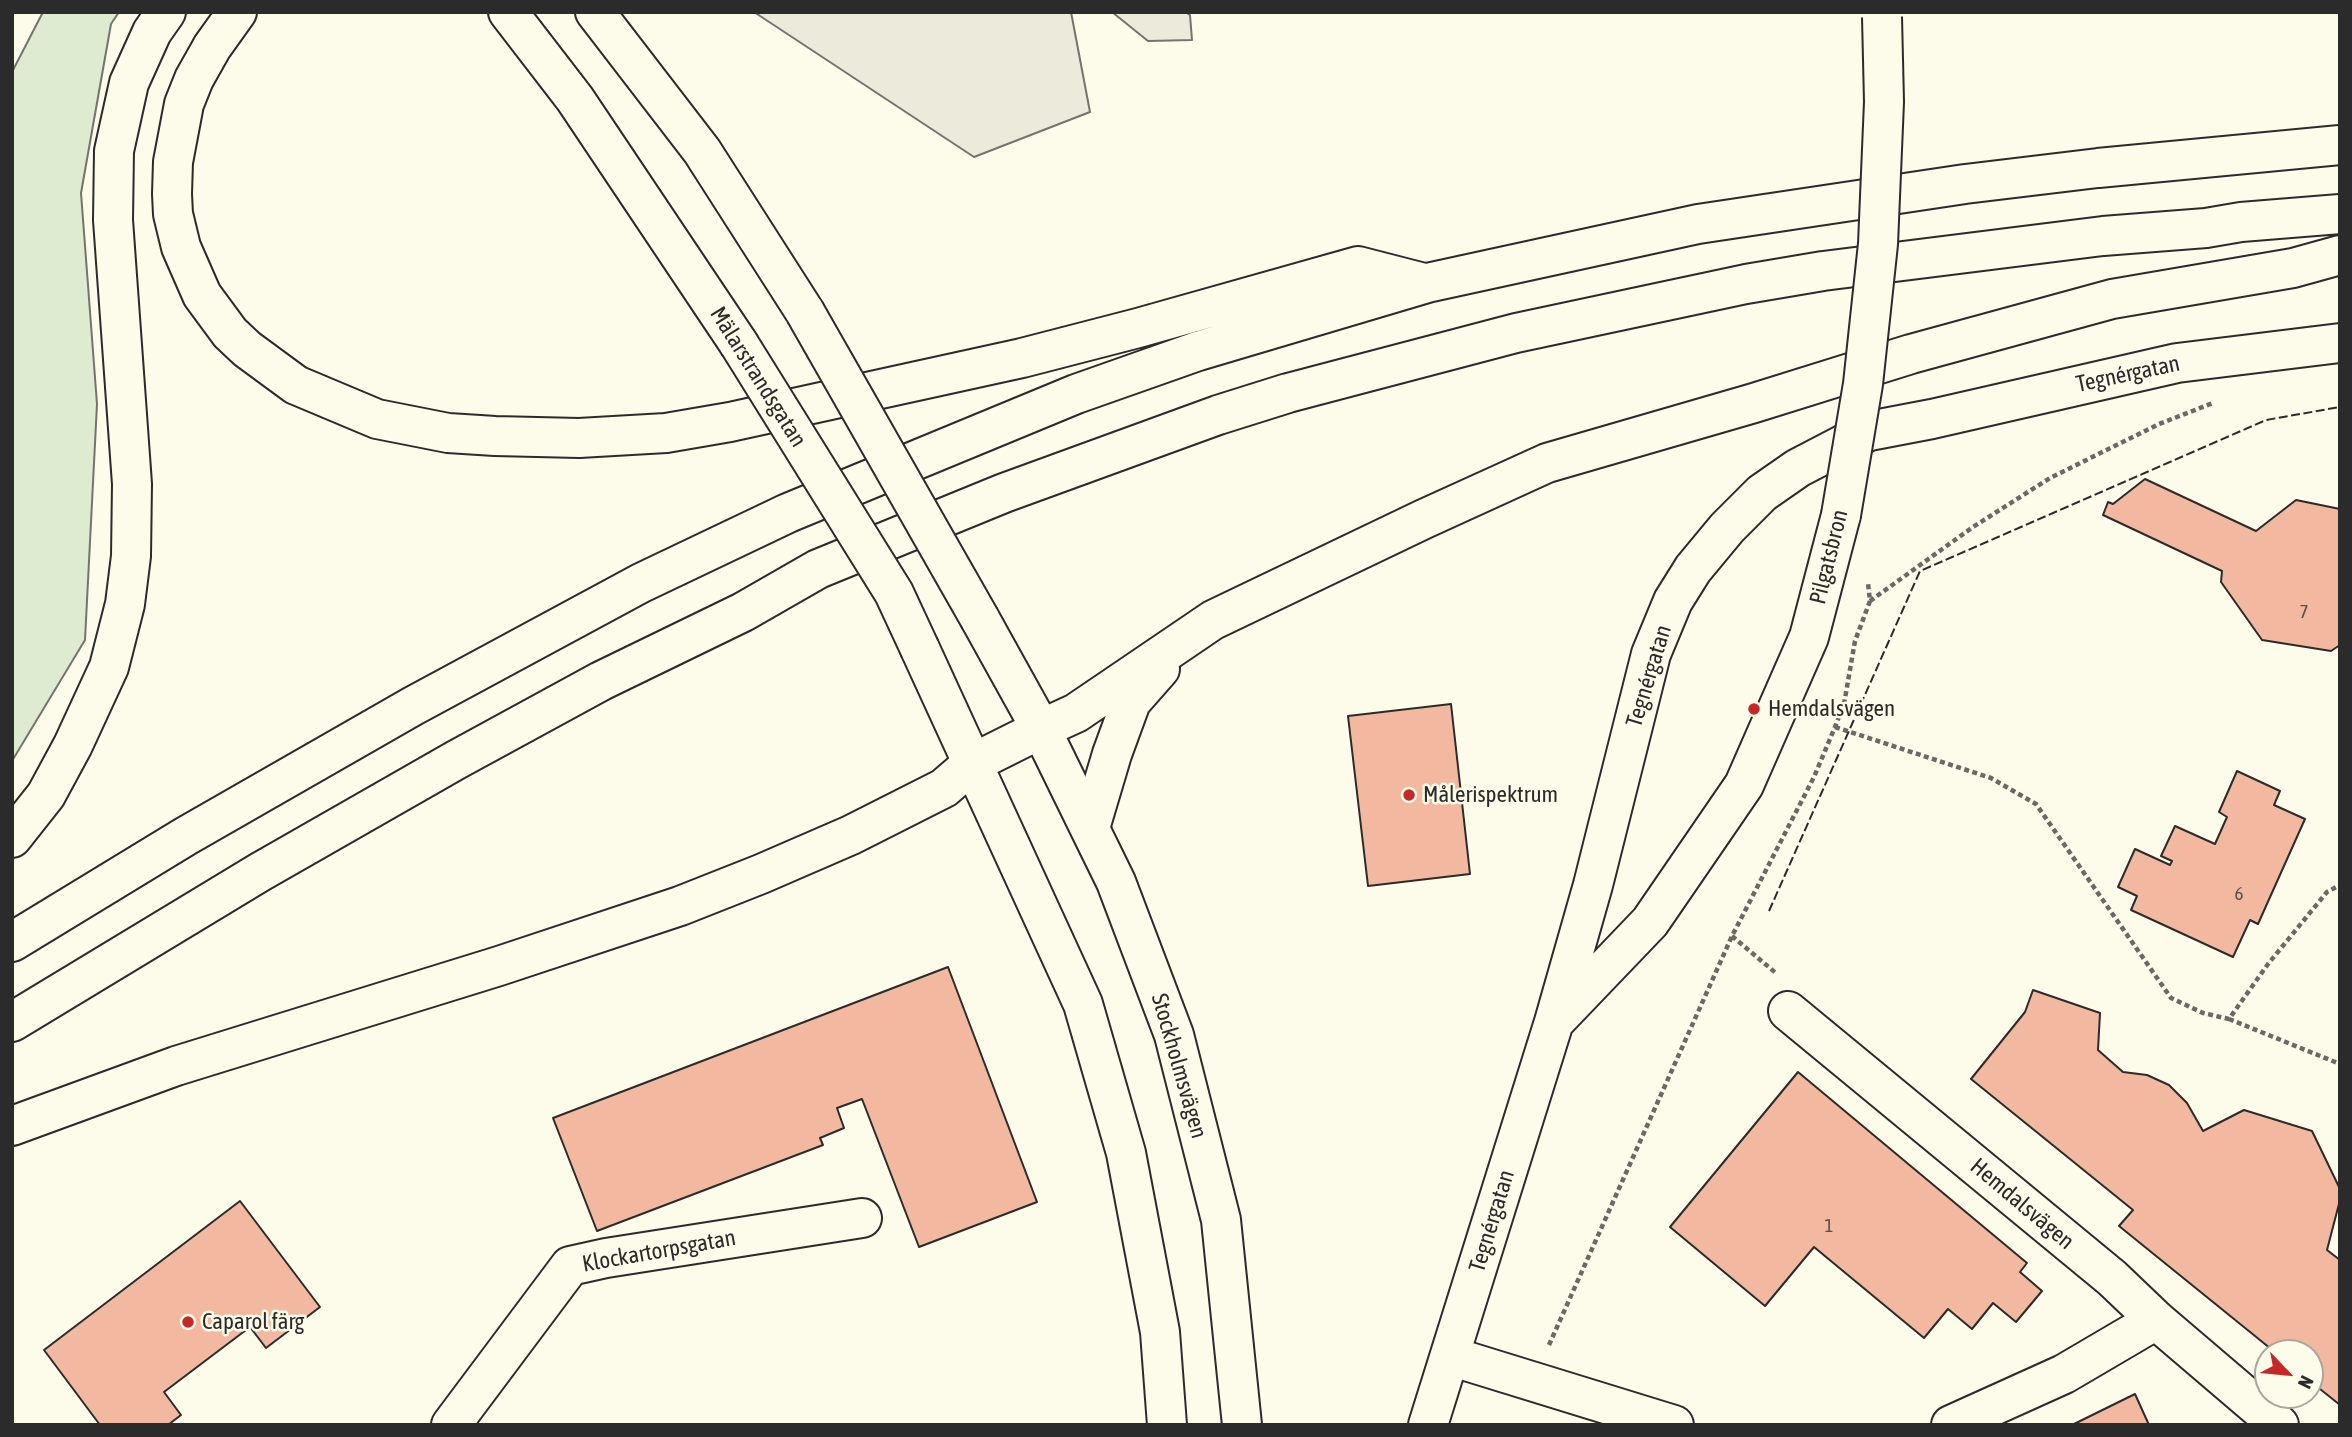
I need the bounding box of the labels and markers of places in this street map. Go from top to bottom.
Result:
place label: Hemdalsvägen [1768,695,1895,723]
marker: Hemdalsvägen [1746,701,1762,717]
place label: Målerispektrum [1423,781,1558,809]
marker: Målerispektrum [1401,787,1417,803]
place label: Caparol färg [202,1308,305,1336]
marker: Caparol färg [180,1314,196,1330]

